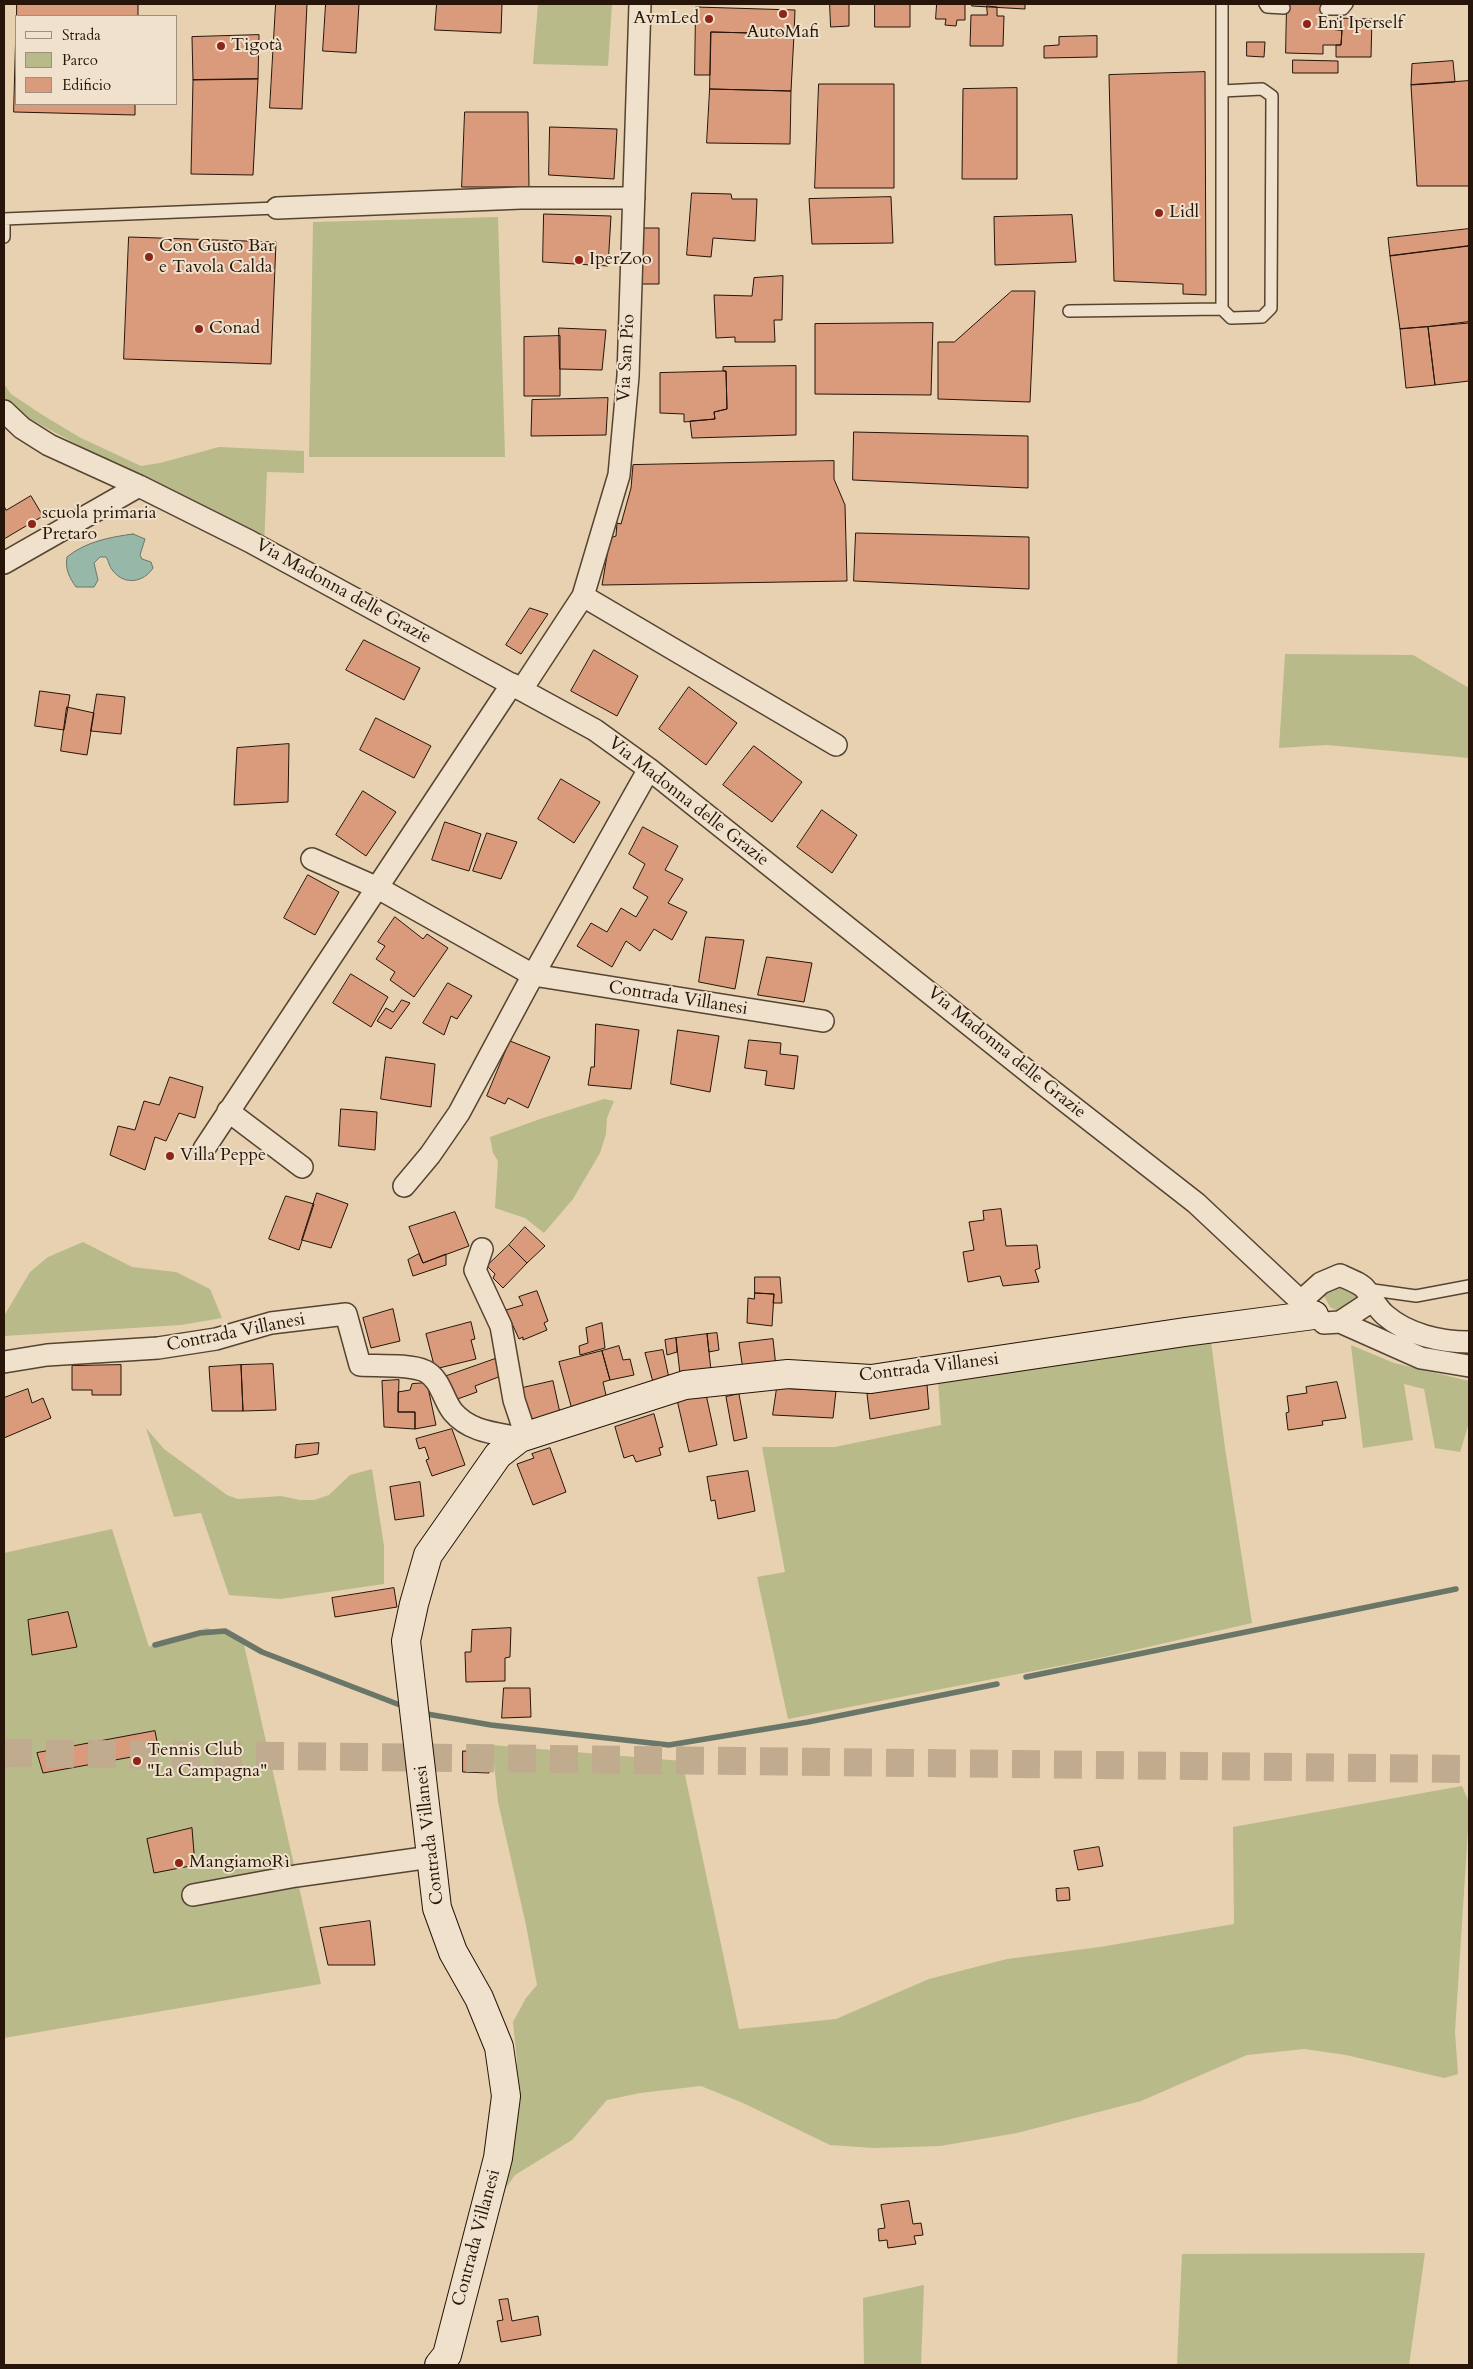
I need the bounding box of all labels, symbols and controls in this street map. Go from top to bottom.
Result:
place label: AvmLed [633,8,699,30]
marker: AutoMafi [777,8,789,20]
marker: AvmLed [703,13,715,25]
place label: Eni Iperself [1317,13,1403,35]
legend [15,15,178,105]
marker: Eni Iperself [1301,18,1313,30]
place label: AutoMafi [747,22,819,44]
text: Strada [62,25,101,45]
place label: Tigotà [231,35,283,57]
marker: Tigotà [215,40,227,52]
text: Parco [62,50,98,70]
text: Edificio [62,75,111,95]
place label: Lidl [1169,202,1199,224]
marker: Lidl [1153,207,1165,219]
place label: Con Gusto Bar e Tavola Calda [159,236,275,278]
place label: IperZoo [589,249,652,271]
marker: Con Gusto Bar e Tavola Calda [143,251,155,263]
marker: IperZoo [573,254,585,266]
street label: Via San Pio [614,313,640,403]
place label: Conad [209,318,260,340]
marker: Conad [193,323,205,335]
place label: scuola primaria Pretaro [42,503,157,546]
marker: scuola primaria Pretaro [26,518,38,530]
street label: Via Madonna delle Grazie [251,535,435,649]
street label: Via Madonna delle Grazie [603,733,773,871]
street label: Contrada Villanesi [607,977,749,1021]
street label: Via Madonna delle Grazie [922,982,1090,1124]
place label: Villa Peppe [180,1145,266,1167]
marker: Villa Peppe [164,1150,176,1162]
street label: Contrada Villanesi [165,1309,307,1357]
street label: Contrada Villanesi [858,1349,1000,1387]
place label: Tennis Club "La Campagna" [147,1740,267,1782]
marker: Tennis Club "La Campagna" [131,1755,143,1767]
street label: Contrada Villanesi [411,1764,449,1906]
place label: MangiamoRì [189,1852,289,1874]
marker: MangiamoRì [173,1857,185,1869]
street label: Contrada Villanesi [448,2167,506,2309]

